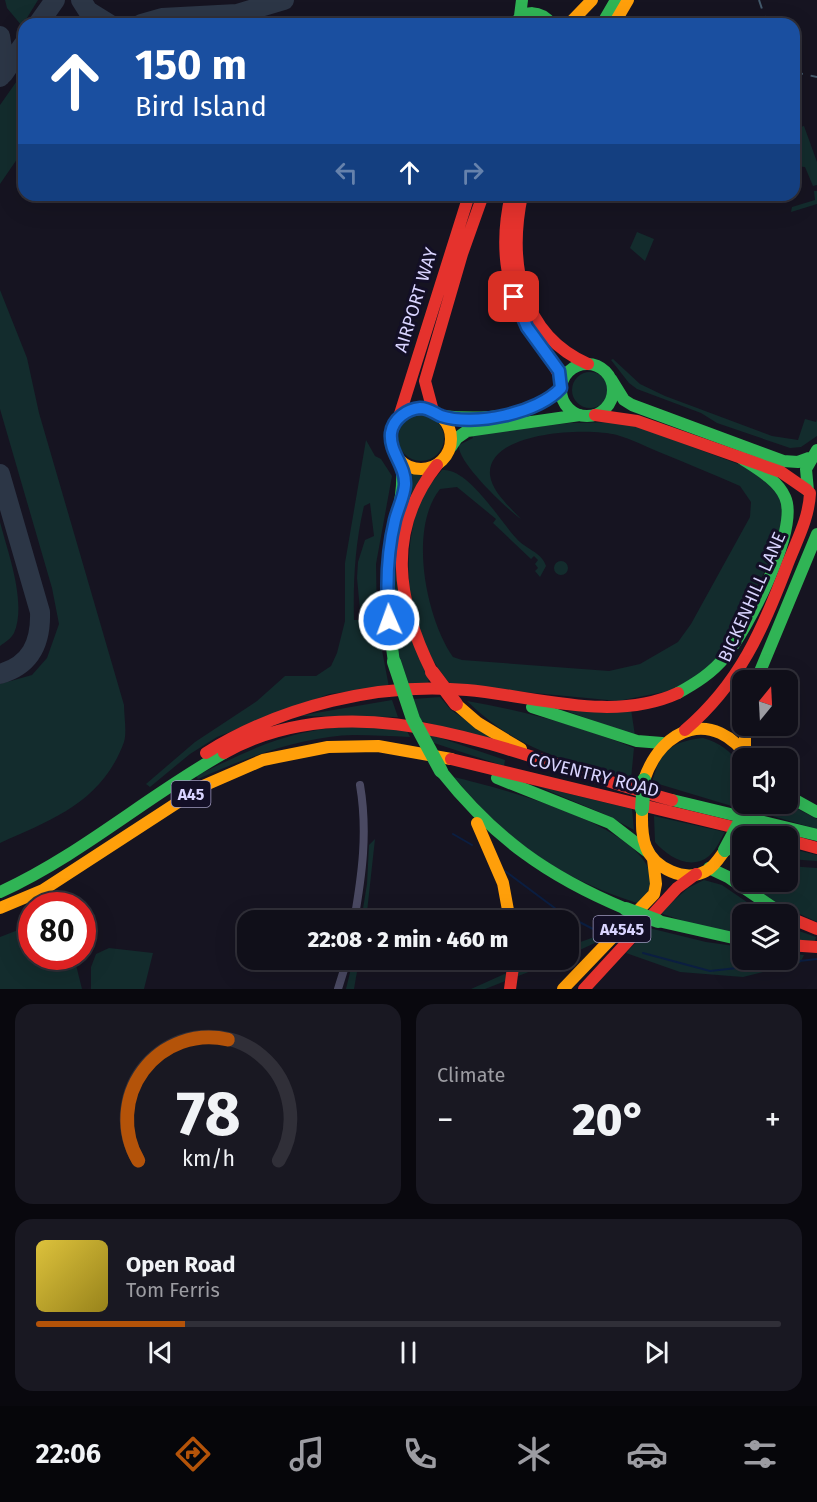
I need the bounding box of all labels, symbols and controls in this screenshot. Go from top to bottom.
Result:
text: 150 m [135,40,247,90]
icon: ahead [36,42,114,120]
text: Bird Island [135,91,267,123]
icon: left [330,156,363,189]
icon: ahead [393,156,426,189]
icon: right [456,156,489,189]
street label: AIRPORT WAY [390,245,442,355]
pin [488,271,539,322]
icon: arrive [497,280,530,313]
street label: BICKENHILL LANE [713,528,791,666]
position arrow [357,588,421,652]
north arrow [732,670,798,736]
map controls [732,670,798,970]
street label: COVENTRY ROAD [527,748,661,802]
button: sound [732,748,798,814]
road number: A45 [172,781,210,807]
button: search [732,826,798,892]
speed limit sign: 80 [18,892,96,970]
button: layers [732,904,798,970]
road number: A4545 [594,916,650,942]
text: 22:08 · 2 min · 460 m [308,926,508,953]
text: Climate [437,1063,505,1087]
text: 78 [176,1077,240,1152]
text: 20° [572,1093,646,1147]
text: − [437,1100,454,1140]
text: + [765,1100,781,1140]
text: km/h [181,1146,235,1172]
text: Open Road [126,1251,236,1278]
text: Tom Ferris [126,1278,220,1302]
icon: previous [144,1336,177,1369]
icon: pause [392,1336,425,1369]
icon: next [640,1336,673,1369]
icon: directions [172,1433,214,1475]
icon: music [286,1433,328,1475]
icon: phone [399,1433,441,1475]
icon: climate [513,1433,555,1475]
icon: car [626,1433,668,1475]
icon: filters [739,1433,781,1475]
text: 22:06 [36,1438,101,1470]

